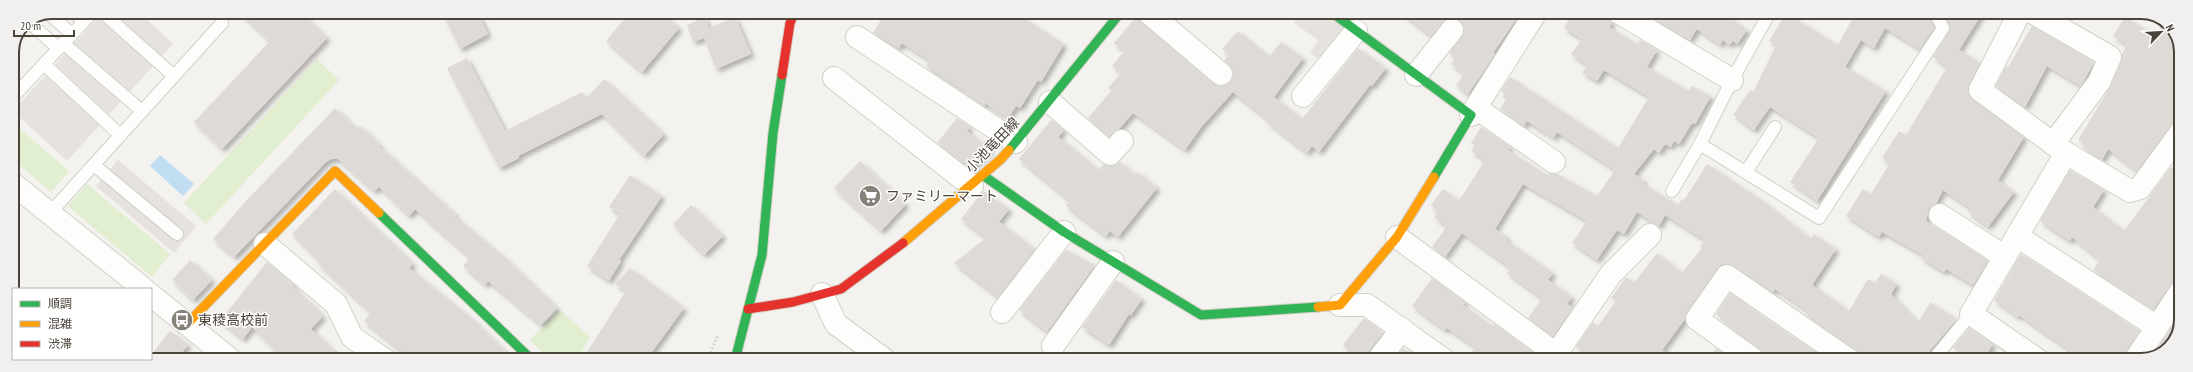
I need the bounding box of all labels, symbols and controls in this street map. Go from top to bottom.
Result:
scale bar [14,12,74,38]
north arrow [2141,12,2181,52]
text: 20 m [20,18,41,33]
text: N [2162,22,2178,33]
street label: 小池竜田線 [961,114,1023,176]
supermarket icon: ファミリーマート [857,183,883,209]
place label: ファミリーマート [886,187,998,205]
legend [12,288,152,360]
text: 順調 [48,296,72,311]
bus stop icon: 東稜高校前 [169,307,195,333]
place label: 東稜高校前 [198,311,268,329]
text: 混雑 [48,316,72,331]
text: 渋滞 [48,336,72,351]

